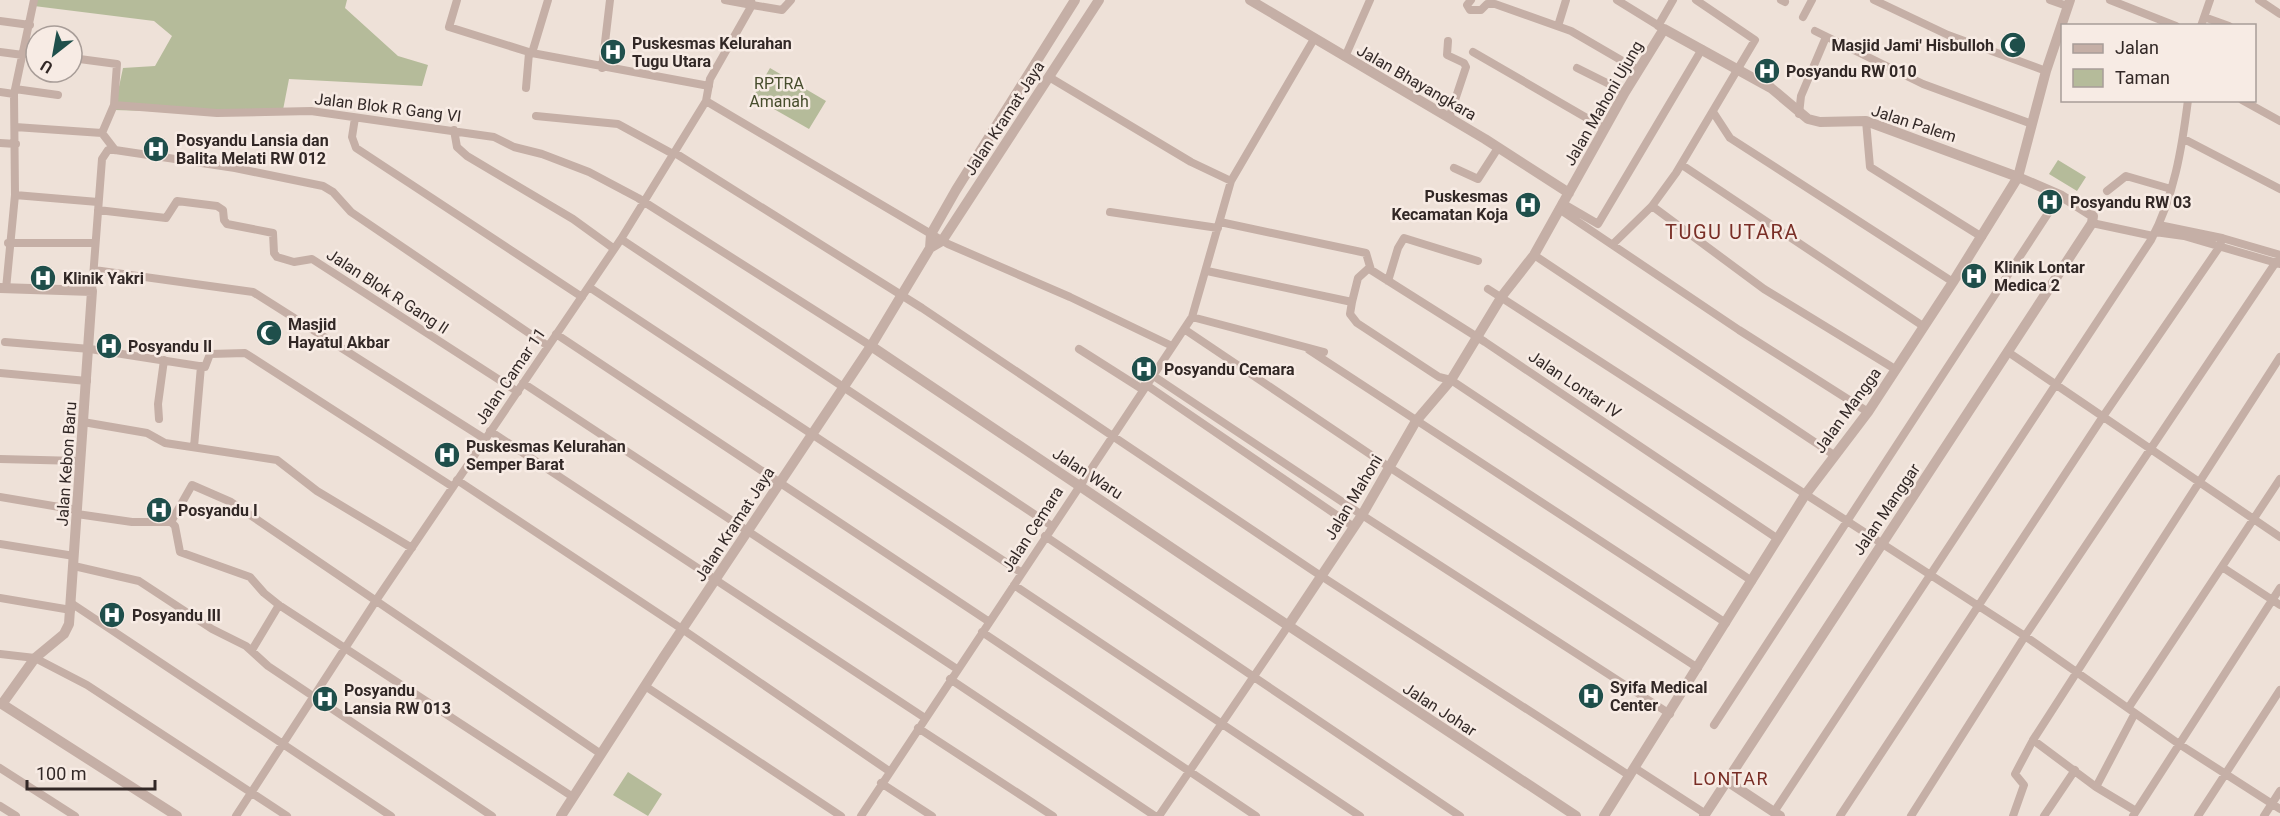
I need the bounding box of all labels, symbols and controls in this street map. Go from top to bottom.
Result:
north arrow [24,24,84,84]
legend [2061,24,2256,102]
mosque icon: Masjid Jami' Hisbulloh [1998,30,2028,60]
place label: Puskesmas Kelurahan Tugu Utara [632,34,792,71]
place label: Masjid Jami' Hisbulloh [1832,36,1994,55]
hospital icon: Puskesmas Kelurahan Tugu Utara [598,37,628,67]
street label: Jalan Mahoni Ujung [1560,37,1647,169]
text: Jalan [2115,37,2159,58]
street label: Jalan Bhayangkara [1354,40,1480,124]
text: U [37,56,56,77]
hospital icon: Posyandu RW 010 [1752,56,1782,86]
street label: Jalan Kramat Jaya [960,58,1048,179]
place label: Posyandu RW 010 [1786,62,1917,81]
text: Taman [2115,67,2170,88]
park label: RPTRA Amanah [749,74,809,111]
street label: Jalan Blok R Gang VI [313,89,462,126]
street label: Jalan Palem [1869,101,1959,146]
place label: Posyandu Lansia dan Balita Melati RW 012 [176,131,329,168]
hospital icon: Posyandu Lansia dan Balita Melati RW 012 [141,134,171,164]
place label: Puskesmas Kecamatan Koja [1391,187,1508,224]
hospital icon: Posyandu RW 03 [2035,187,2065,217]
hospital icon: Puskesmas Kecamatan Koja [1513,190,1543,220]
place label: Posyandu RW 03 [2070,193,2191,212]
district label: TUGU UTARA [1665,220,1799,244]
street label: Jalan Blok R Gang II [323,245,452,338]
place label: Klinik Lontar Medica 2 [1994,258,2085,295]
hospital icon: Klinik Lontar Medica 2 [1959,261,1989,291]
hospital icon: Klinik Yakri [28,263,58,293]
place label: Klinik Yakri [63,269,144,288]
place label: Masjid Hayatul Akbar [288,315,390,352]
mosque icon: Masjid Hayatul Akbar [254,318,284,348]
street label: Jalan Camar 11 [471,324,550,428]
hospital icon: Posyandu II [94,331,124,361]
place label: Posyandu II [128,337,212,356]
street label: Jalan Lontar IV [1525,347,1625,422]
hospital icon: Posyandu Cemara [1129,354,1159,384]
place label: Posyandu Cemara [1164,360,1295,379]
street label: Jalan Mangga [1810,364,1885,457]
street label: Jalan Kebon Baru [53,401,80,527]
place label: Puskesmas Kelurahan Semper Barat [466,437,626,474]
hospital icon: Puskesmas Kelurahan Semper Barat [432,440,462,470]
street label: Jalan Waru [1049,444,1126,503]
street label: Jalan Mahoni [1320,451,1386,543]
street label: Jalan Manggar [1849,459,1924,559]
street label: Jalan Kramat Jaya [690,464,778,585]
street label: Jalan Cemara [998,483,1067,576]
hospital icon: Posyandu I [144,495,174,525]
place label: Posyandu I [178,501,258,520]
hospital icon: Posyandu III [97,600,127,630]
place label: Posyandu III [132,606,221,625]
place label: Syifa Medical Center [1610,678,1707,715]
street label: Jalan Johar [1399,679,1481,741]
place label: Posyandu Lansia RW 013 [344,681,451,718]
hospital icon: Syifa Medical Center [1576,681,1606,711]
hospital icon: Posyandu Lansia RW 013 [310,684,340,714]
scale bar [27,753,154,791]
text: 100 m [36,763,87,784]
district label: LONTAR [1693,768,1769,789]

